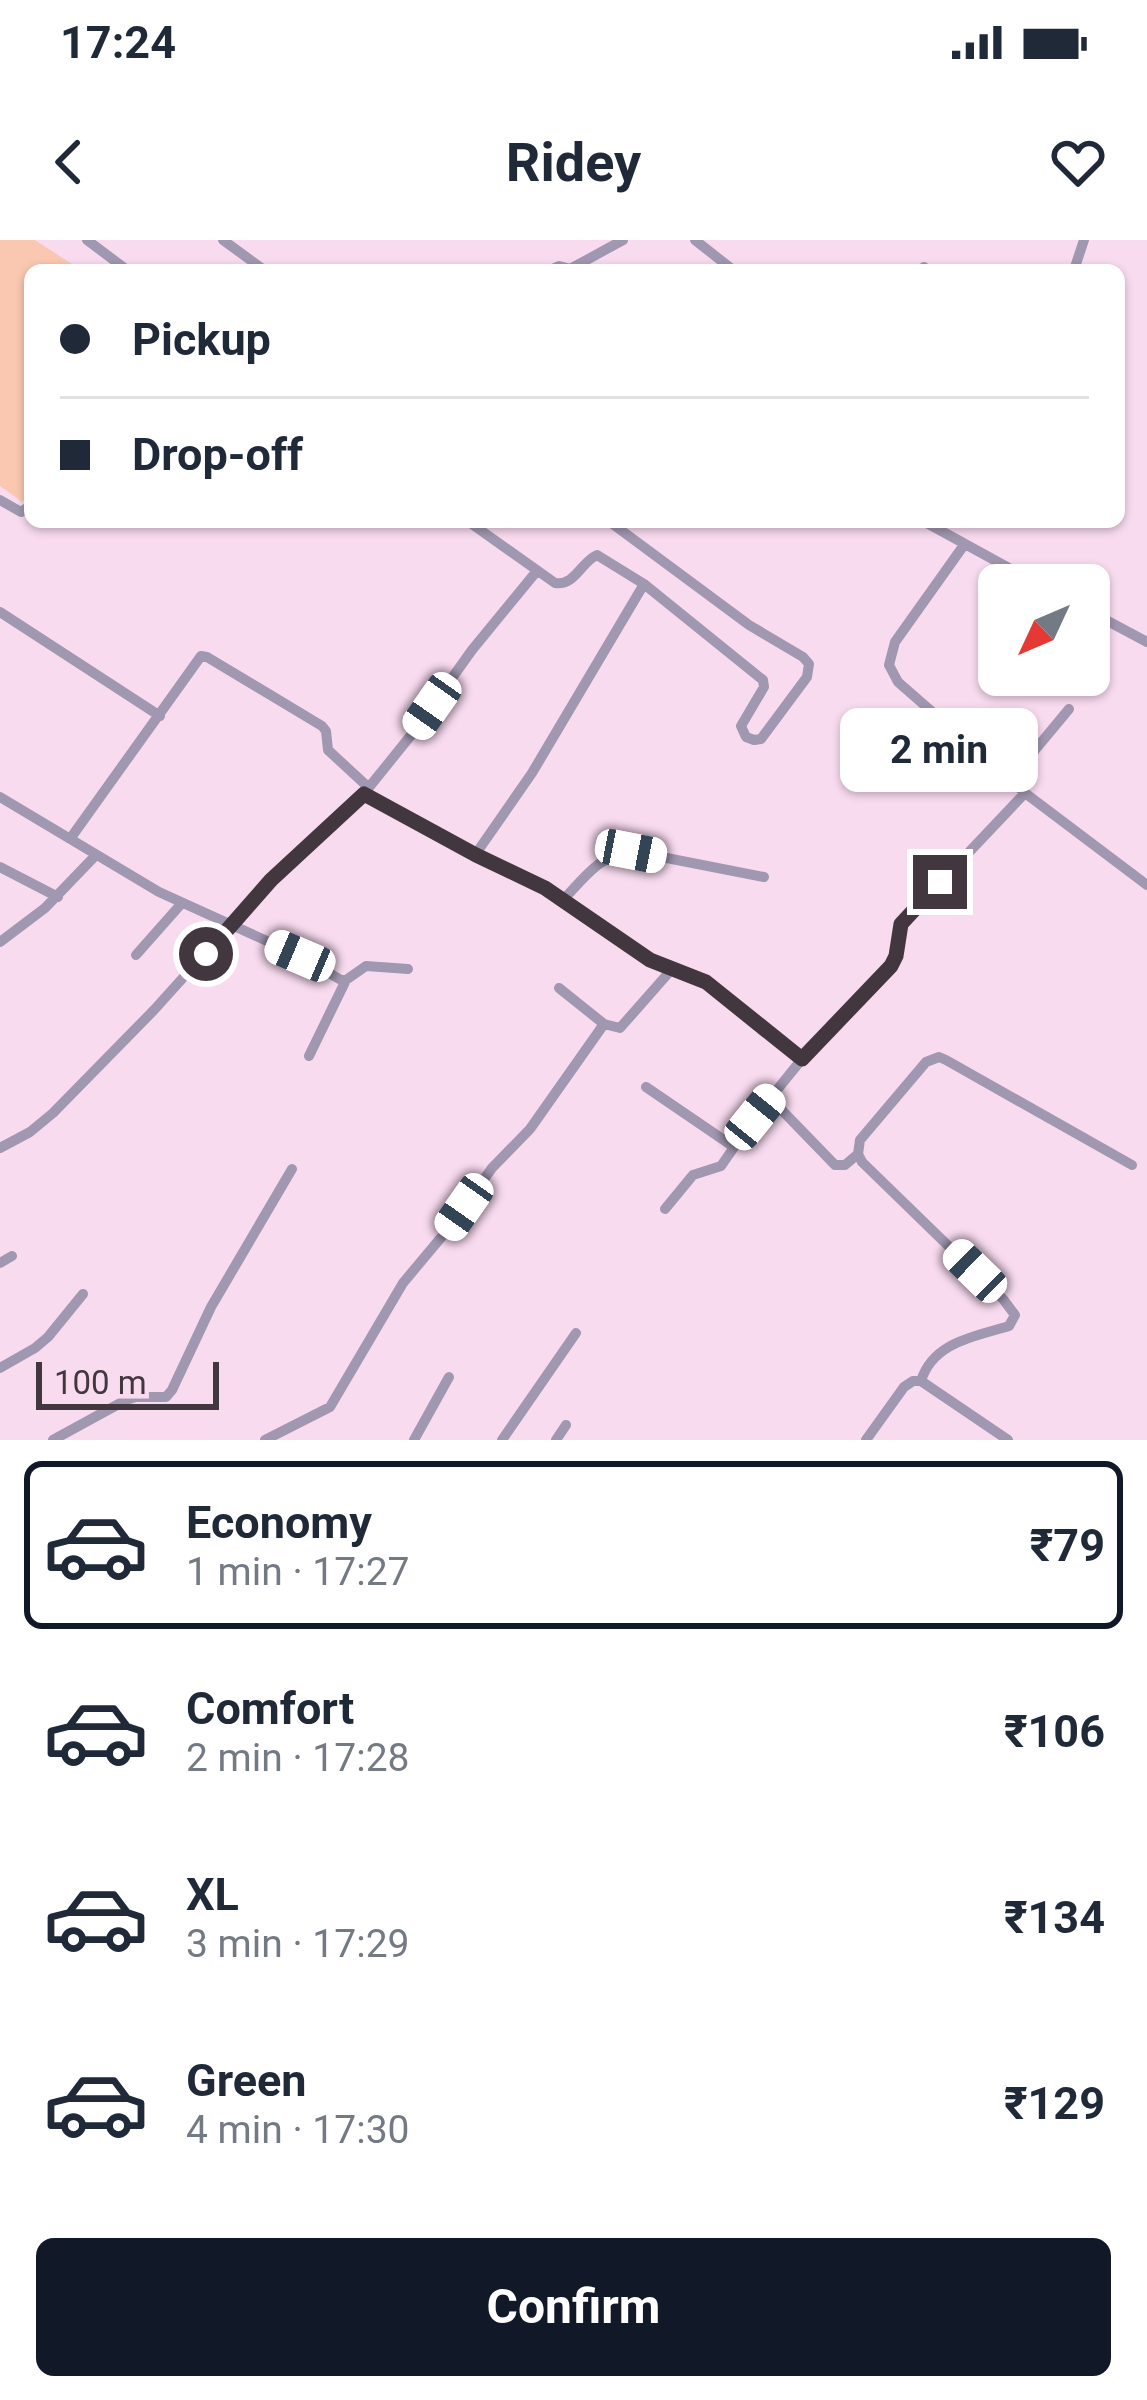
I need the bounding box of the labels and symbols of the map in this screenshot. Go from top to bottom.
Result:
north arrow [978,564,1110,696]
car [397,666,467,746]
callout: 2 min [841,708,1039,792]
car [592,826,670,876]
route end [913,855,967,909]
car [260,925,340,987]
route start [179,927,233,981]
car [718,1078,792,1156]
car [429,1167,499,1247]
car [937,1233,1013,1309]
scale bar [36,1356,219,1409]

